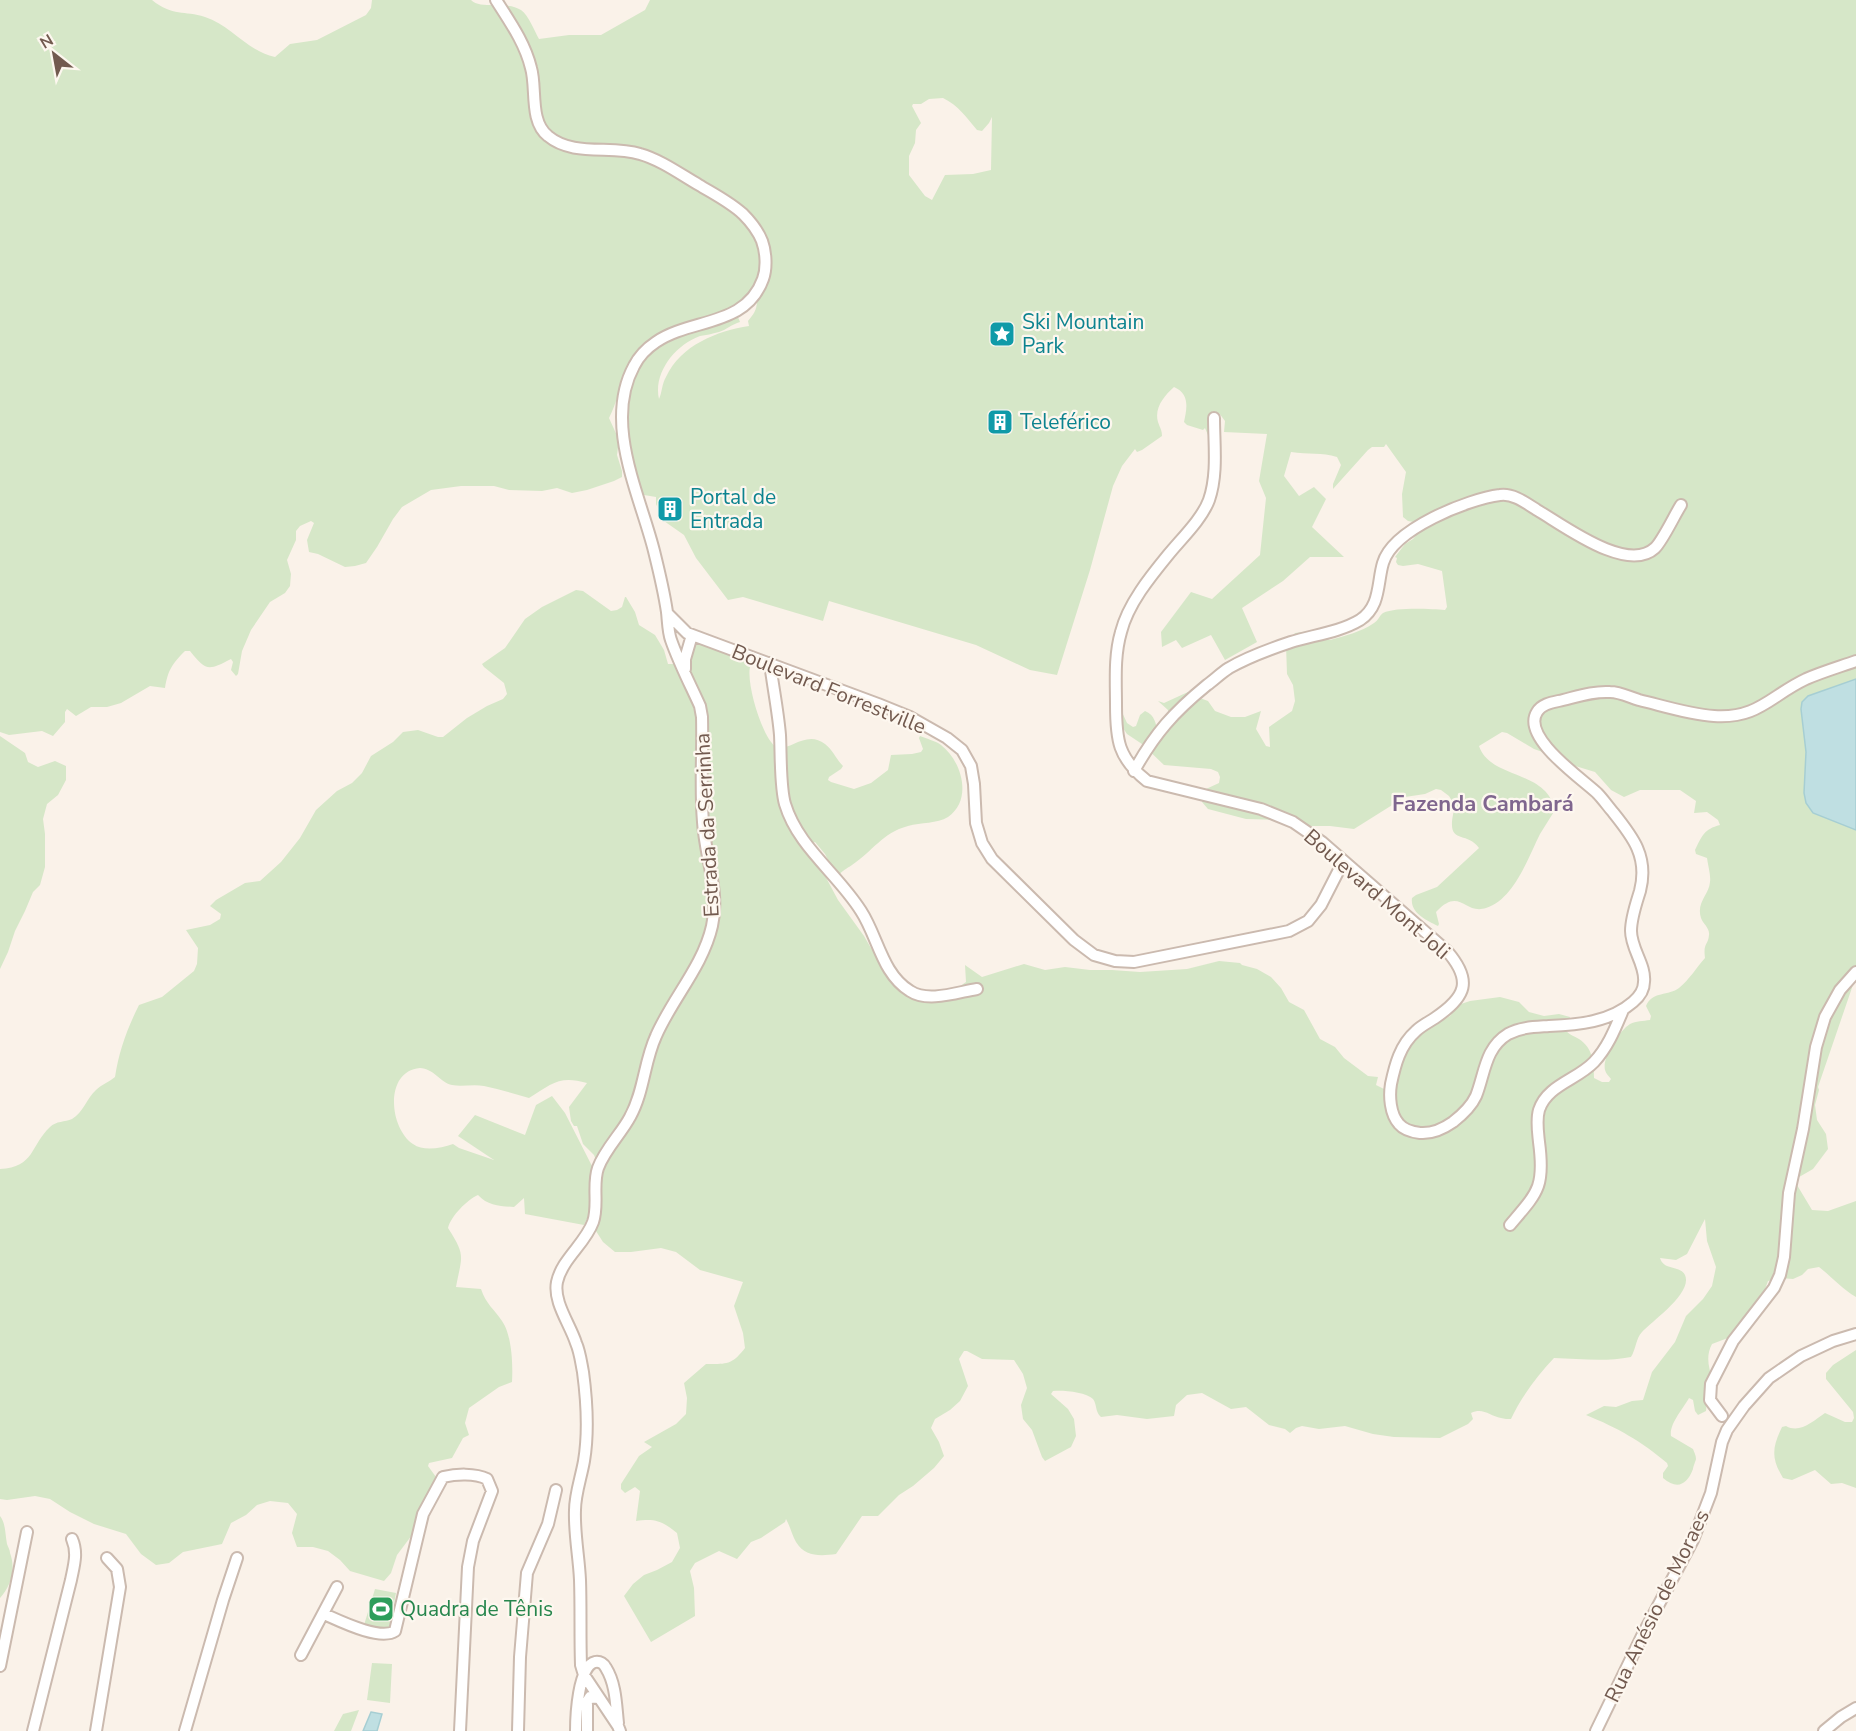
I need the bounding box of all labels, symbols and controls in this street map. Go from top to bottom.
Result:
north arrow [24,24,84,84]
text: N [36,29,58,55]
place label: Ski Mountain Park [1022,308,1144,360]
place icon: Ski Mountain Park [987,319,1017,349]
building icon: Teleférico [985,407,1015,437]
place label: Teleférico [1020,408,1111,436]
place label: Portal de Entrada [690,483,776,535]
building icon: Portal de Entrada [655,494,685,524]
street label: Boulevard Forrestville [728,637,930,741]
street label: Estrada da Serrinha [688,732,726,918]
district label: Fazenda Cambará [1392,789,1574,819]
street label: Boulevard Mont Joli [1298,823,1456,965]
street label: Rua Anésio de Moraes [1598,1505,1716,1707]
sports icon: Quadra de Tênis [366,1594,396,1624]
place label: Quadra de Tênis [400,1595,553,1623]

